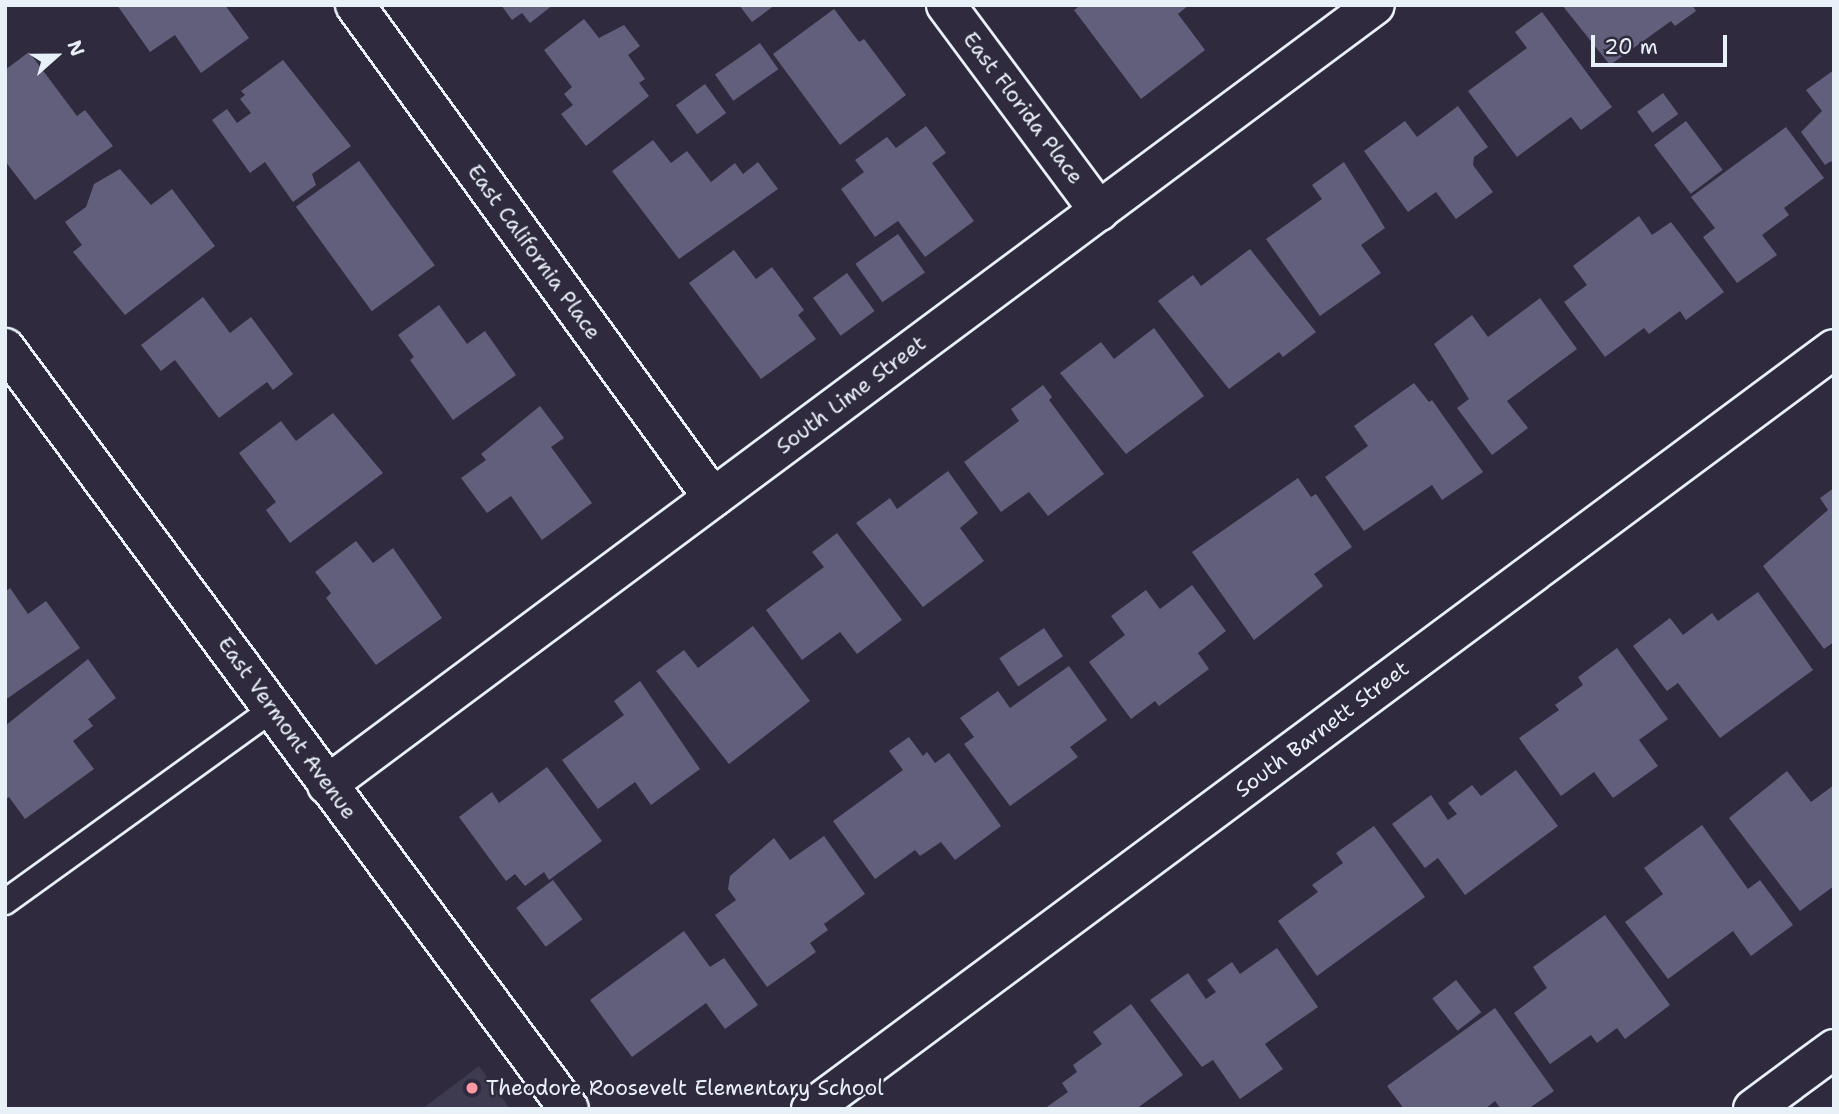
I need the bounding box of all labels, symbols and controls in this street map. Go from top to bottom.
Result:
north arrow [21,21,91,91]
scale bar [1594,21,1730,65]
street label: East Florida Place [958,27,1088,189]
text: 20 m [1604,33,1658,61]
text: N [62,37,90,60]
street label: East California Place [462,160,606,344]
street label: South Lime Street [771,331,931,459]
street label: East Vermont Avenue [212,632,362,824]
street label: South Barnett Street [1230,656,1414,802]
place label: Theodore Roosevelt Elementary School [486,1075,883,1101]
marker: Theodore Roosevelt Elementary School [464,1080,480,1096]

